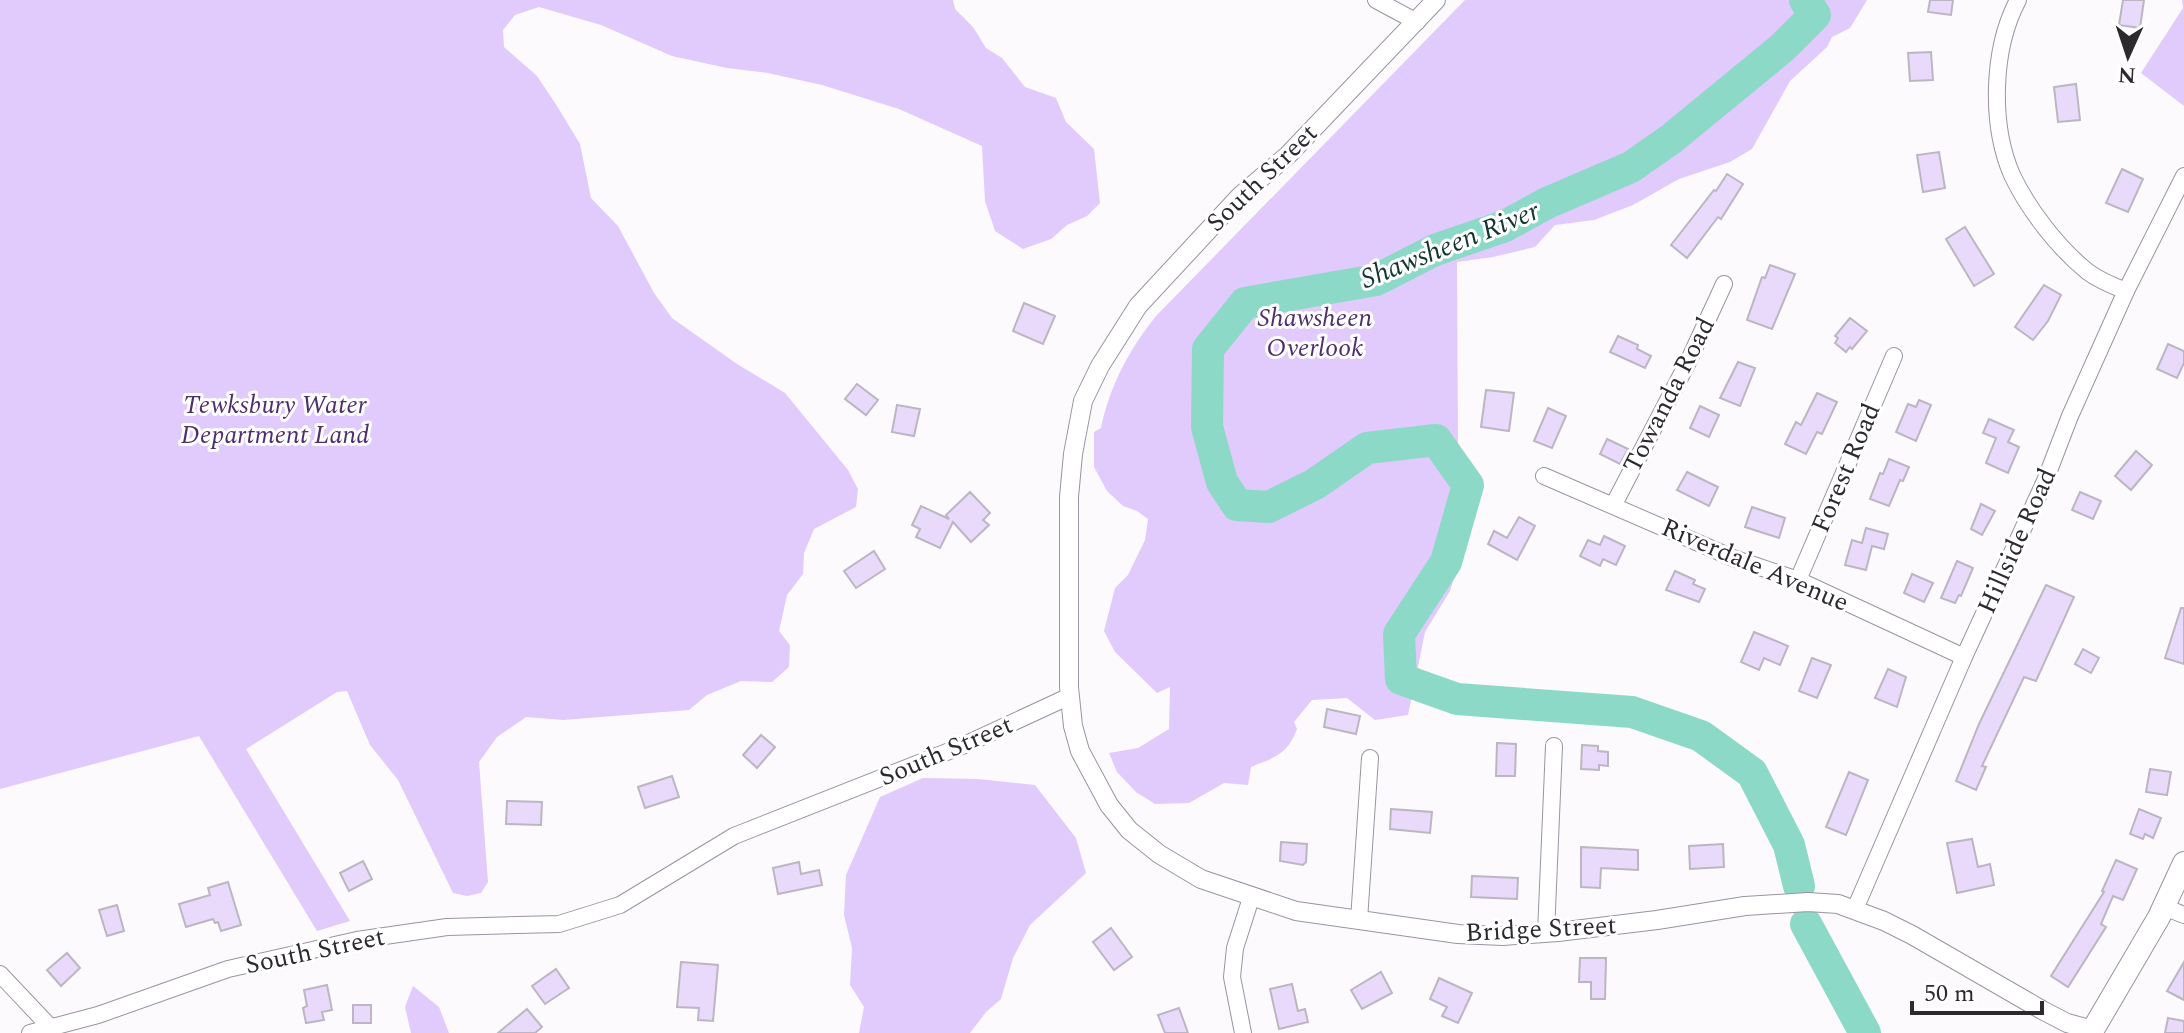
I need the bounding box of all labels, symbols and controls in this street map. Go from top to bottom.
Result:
north arrow [2088,16,2168,96]
text: N [2117,58,2137,91]
street label: South Street [1197,114,1327,242]
water label: Shawsheen River [1354,189,1546,300]
park label: Shawsheen Overlook [1258,298,1373,368]
street label: Towanda Road [1613,310,1725,480]
park label: Tewksbury Water Department Land [181,385,369,455]
street label: Forest Road [1801,397,1891,539]
street label: Hillside Road [1967,462,2067,620]
street label: Riverdale Avenue [1655,507,1855,623]
street label: South Street [873,705,1019,797]
street label: Bridge Street [1464,905,1618,953]
street label: South Street [241,917,389,985]
scale bar [1912,965,2042,1015]
text: 50 m [1924,976,1975,1012]

